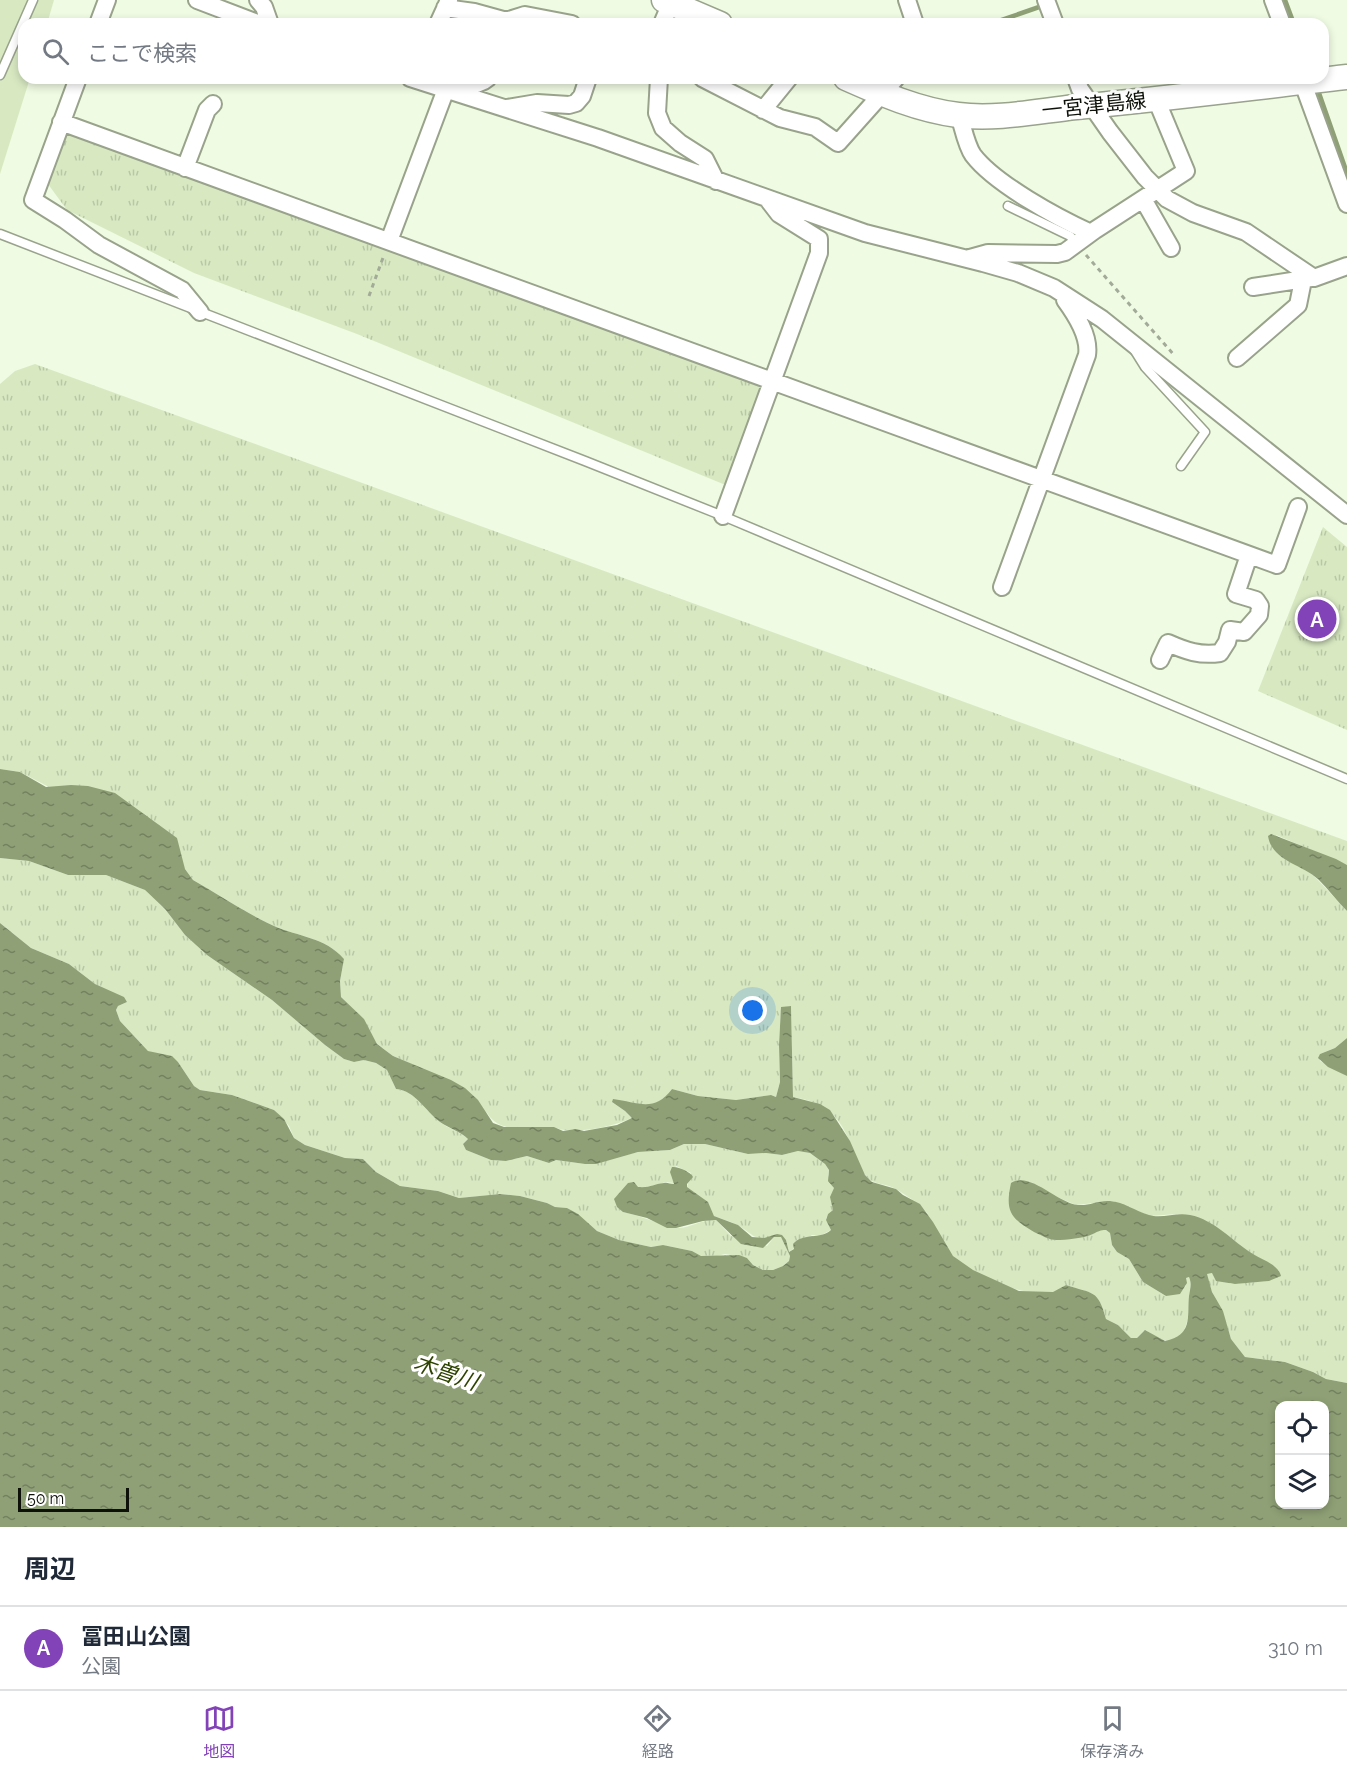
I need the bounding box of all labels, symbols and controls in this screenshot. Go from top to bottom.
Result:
search box [18,18,1329,84]
icon: search [39,35,72,68]
text: ここで検索 [87,40,197,66]
street label: 一宮津島線 [1040,87,1148,123]
pin: A [1298,596,1336,642]
your location [738,996,767,1025]
water label: 木曽川 [411,1349,483,1396]
map controls [1275,1401,1329,1509]
button: locate [1275,1401,1329,1455]
button: layers [1275,1455,1329,1509]
scale bar [18,1485,129,1512]
text: 50 m [27,1489,64,1508]
text: 周辺 [24,1554,76,1584]
text: 冨田山公園 [81,1623,191,1649]
text: A [37,1636,50,1660]
text: 310 m [1268,1636,1323,1660]
text: 公園 [81,1654,121,1678]
tab: 地図 [203,1702,236,1762]
tab: 経路 [641,1702,674,1762]
tab: 保存済み [1080,1702,1144,1762]

